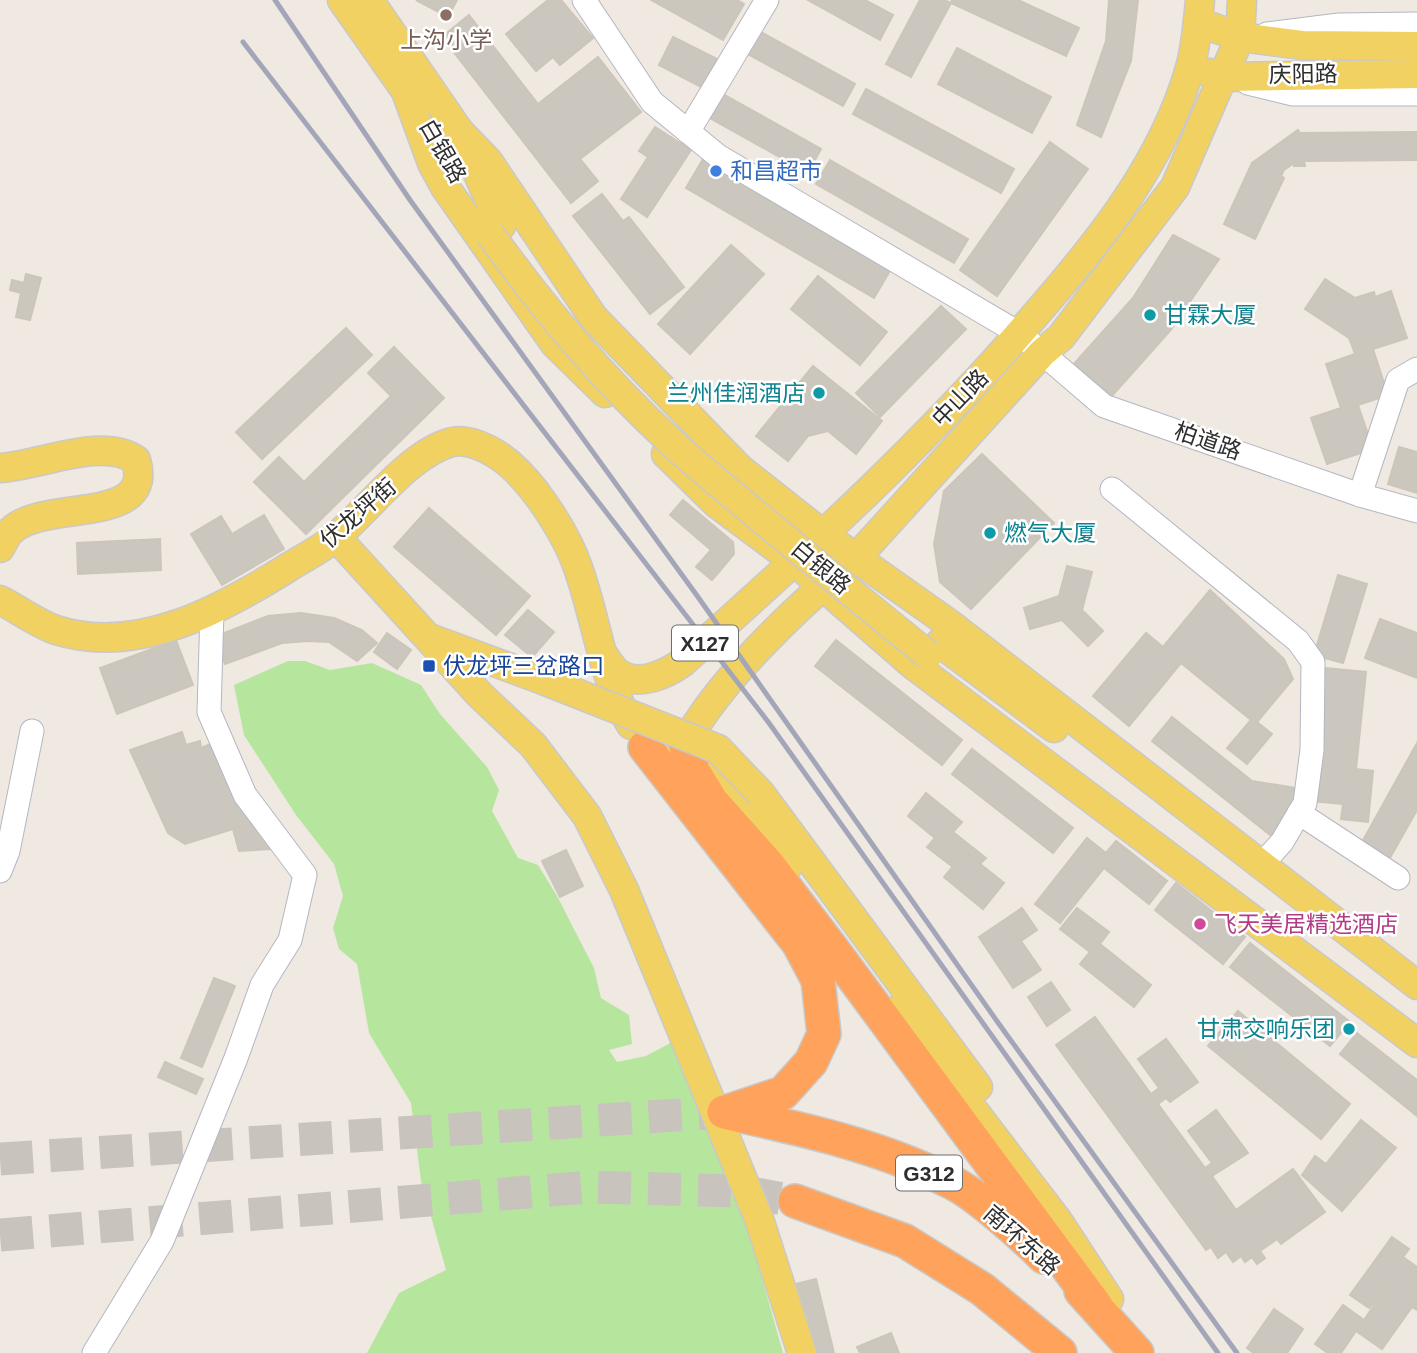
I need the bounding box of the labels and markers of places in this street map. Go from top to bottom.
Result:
marker: 上沟小学 [438,7,454,23]
place label: 上沟小学 [400,27,492,53]
place label: 和昌超市 [730,158,822,184]
marker: 和昌超市 [708,163,724,179]
place label: 甘霖大厦 [1164,302,1256,328]
marker: 甘霖大厦 [1142,307,1158,323]
place label: 兰州佳润酒店 [667,380,805,406]
marker: 兰州佳润酒店 [811,385,827,401]
place label: 燃气大厦 [1004,520,1096,546]
marker: 燃气大厦 [982,525,998,541]
place label: 伏龙坪三岔路口 [443,653,604,679]
marker: 伏龙坪三岔路口 [421,658,437,674]
place label: 飞天美居精选酒店 [1214,911,1398,937]
marker: 飞天美居精选酒店 [1192,916,1208,932]
place label: 甘肃交响乐团 [1197,1016,1335,1042]
marker: 甘肃交响乐团 [1341,1021,1357,1037]

